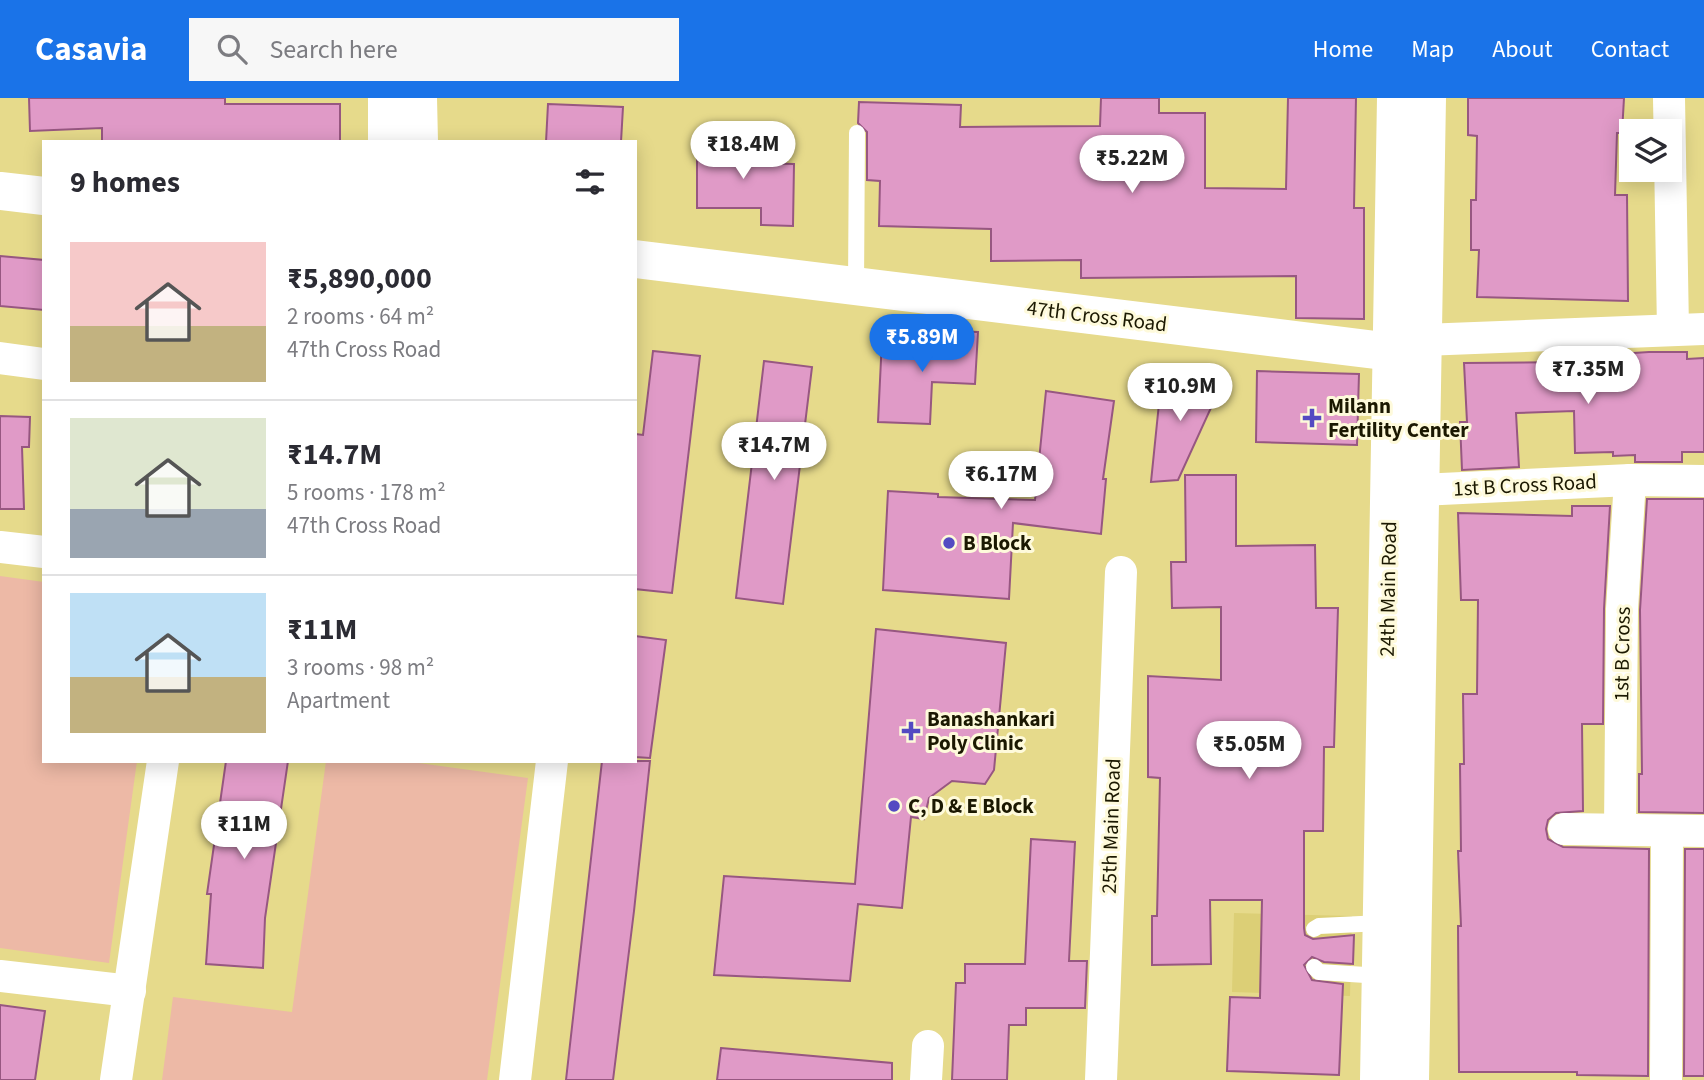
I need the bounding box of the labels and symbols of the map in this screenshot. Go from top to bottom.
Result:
pin: ₹18.4M [686,122,800,181]
pin: ₹5.22M [1075,136,1189,195]
street label: 47th Cross Road [1025,293,1169,339]
pin: ₹5.89M [865,314,979,374]
pin: ₹7.35M [1531,346,1645,406]
pin: ₹10.9M [1123,364,1237,423]
place label: Milann Fertility Center [1328,391,1469,445]
marker: Milann Fertility Center [1302,408,1322,428]
pin: ₹14.7M [717,422,831,482]
pin: ₹6.17M [944,452,1058,511]
street label: 1st B Cross Road [1452,466,1598,504]
street label: 24th Main Road [1372,521,1404,657]
place label: B Block [963,528,1032,558]
marker: B Block [941,535,957,551]
street label: 1st B Cross [1606,606,1638,702]
place label: Banashankari Poly Clinic [927,704,1055,758]
marker: Banashankari Poly Clinic [901,721,921,741]
pin: ₹5.05M [1192,722,1306,781]
street label: 25th Main Road [1094,758,1128,894]
place label: C, D & E Block [908,791,1034,821]
marker: C, D & E Block [886,798,902,814]
pin: ₹11M [203,802,285,861]

